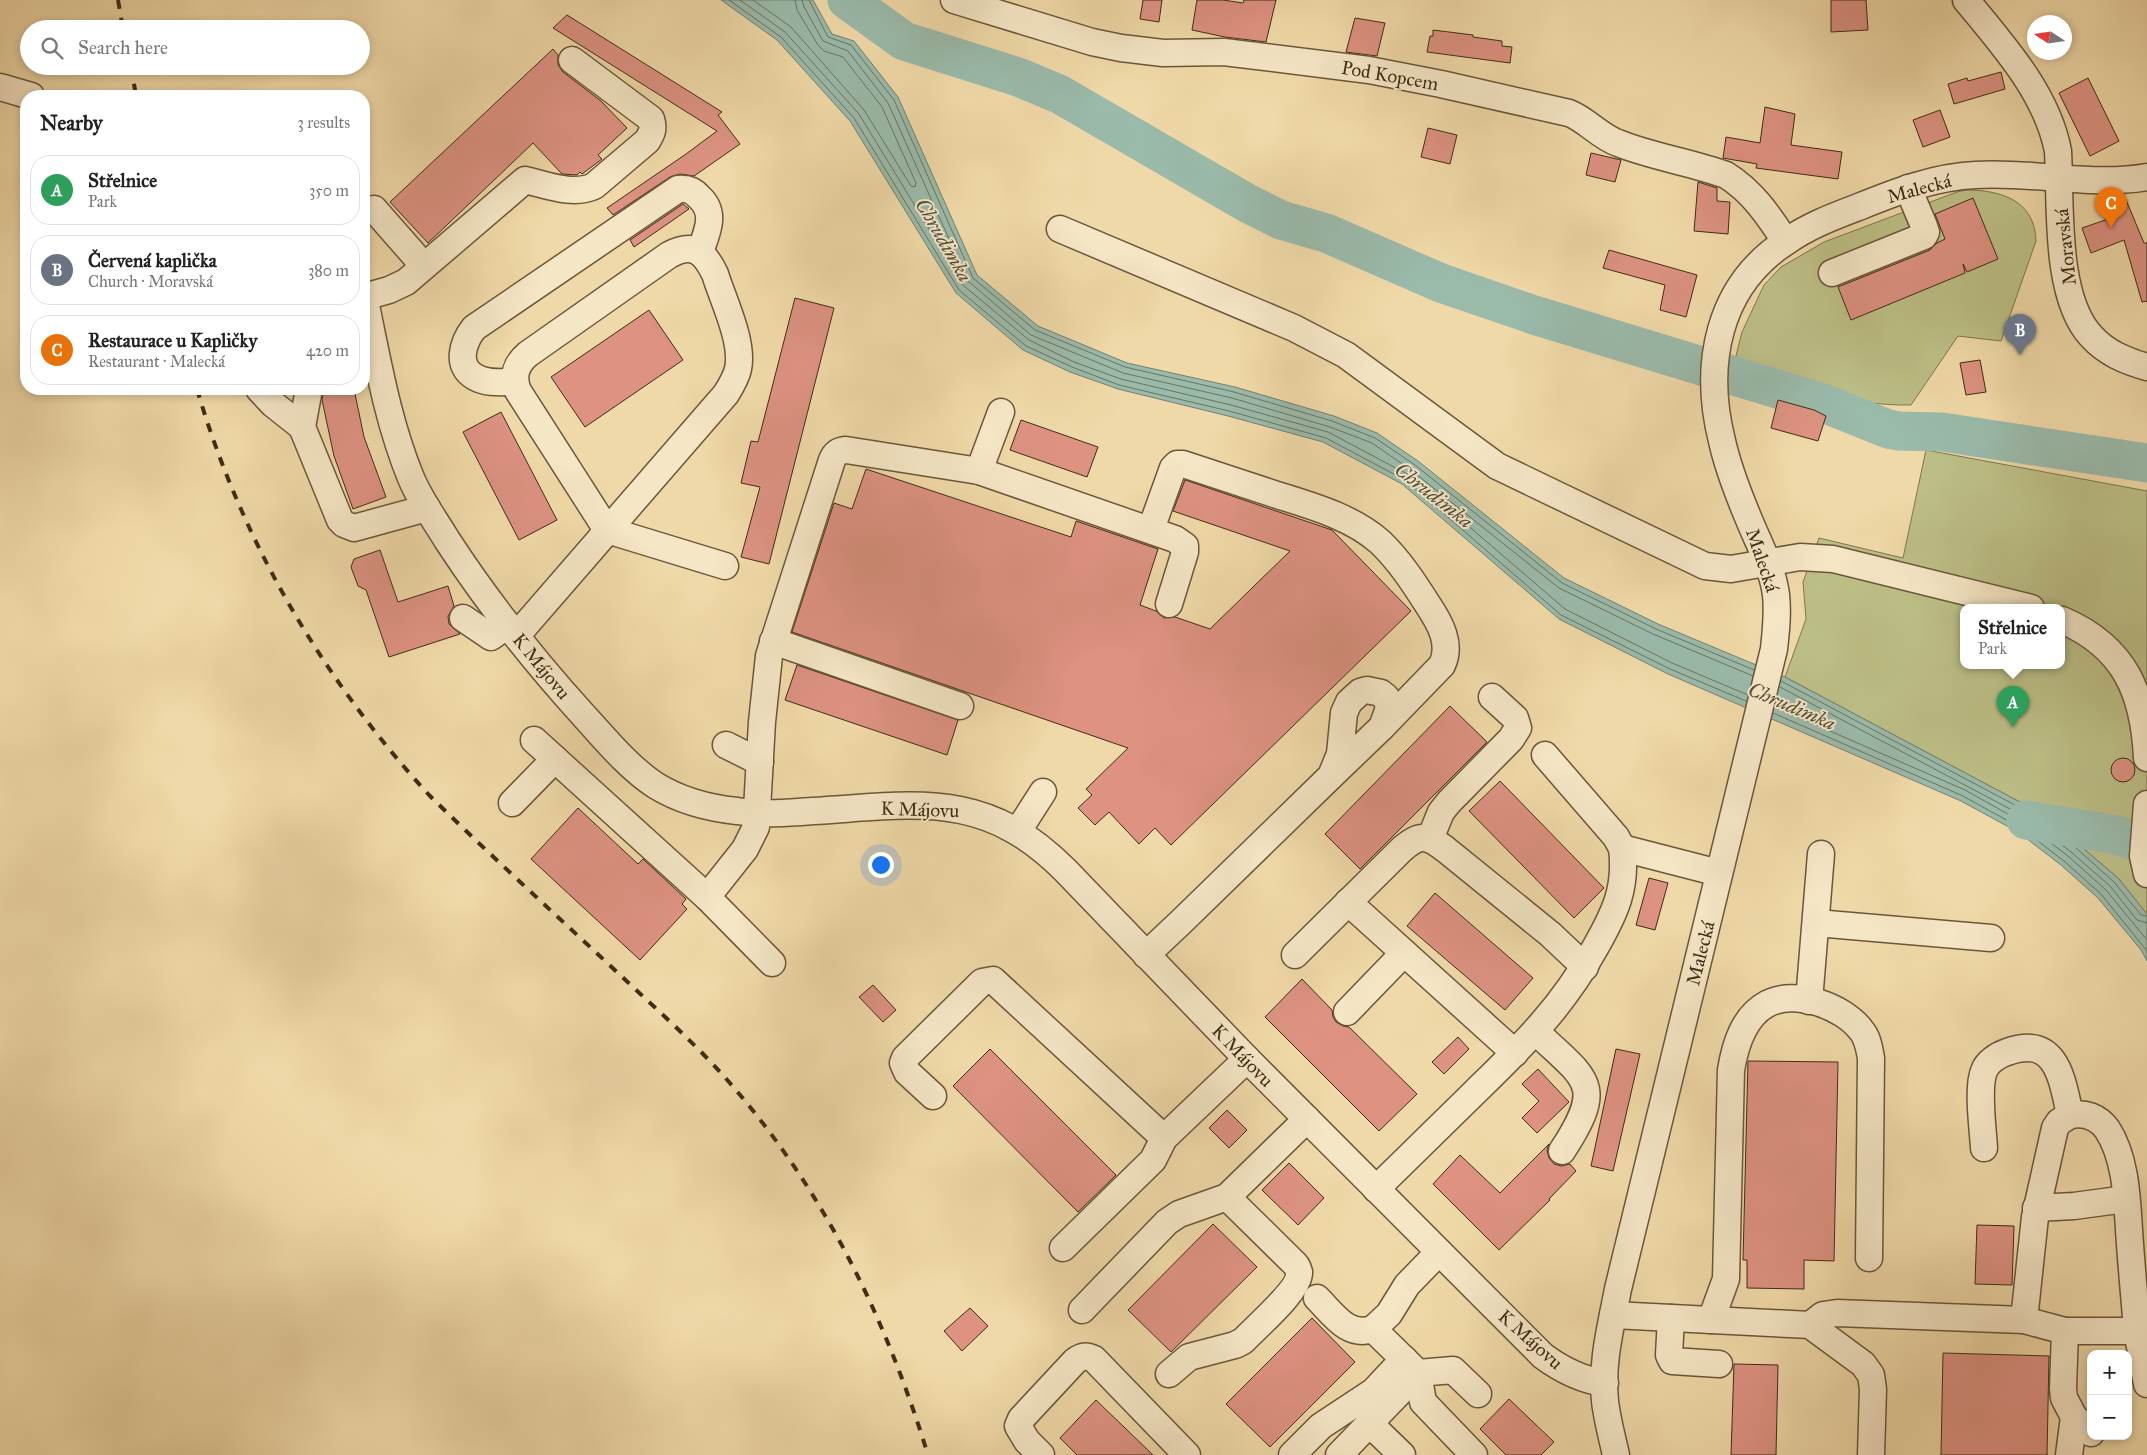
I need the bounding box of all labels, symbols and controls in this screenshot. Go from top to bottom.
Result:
north arrow [2027,15,2072,60]
search box [20,20,370,75]
icon: search [38,34,66,62]
text: Search here [78,36,168,59]
street label: Pod Kopcem [1340,56,1440,95]
text: Nearby [40,110,103,136]
text: 3 results [297,113,350,132]
text: Střelnice [88,169,157,192]
street label: Malecká [1885,169,1955,208]
text: A [52,181,62,200]
text: 350 m [309,181,349,200]
pin: C [2095,187,2127,228]
text: Park [88,192,117,211]
water label: Chrudimka [910,194,978,286]
street label: Moravská [2050,207,2081,286]
text: Červená kaplička [88,249,217,272]
text: B [52,261,62,280]
text: 380 m [308,261,349,280]
text: Church · Moravská [88,272,213,291]
pin: B [2004,314,2036,355]
text: Restaurace u Kapličky [88,329,257,352]
text: C [52,341,62,360]
text: 420 m [306,341,349,360]
text: Restaurant · Malecká [88,352,225,371]
water label: Chrudimka [1390,457,1478,533]
street label: Malecká [1741,525,1784,596]
popup [1960,604,2065,669]
text: Střelnice [1978,616,2047,639]
street label: K Májovu [508,628,575,704]
text: Park [1978,639,2007,658]
water label: Chrudimka [1745,677,1839,735]
pin: A [1997,686,2029,727]
street label: K Májovu [880,797,960,822]
your location [868,852,894,878]
street label: Malecká [1681,918,1720,988]
street label: K Májovu [1207,1019,1278,1092]
street label: K Májovu [1494,1304,1568,1374]
map controls [2087,1350,2132,1440]
button: + [2087,1350,2132,1395]
button: − [2087,1395,2132,1440]

